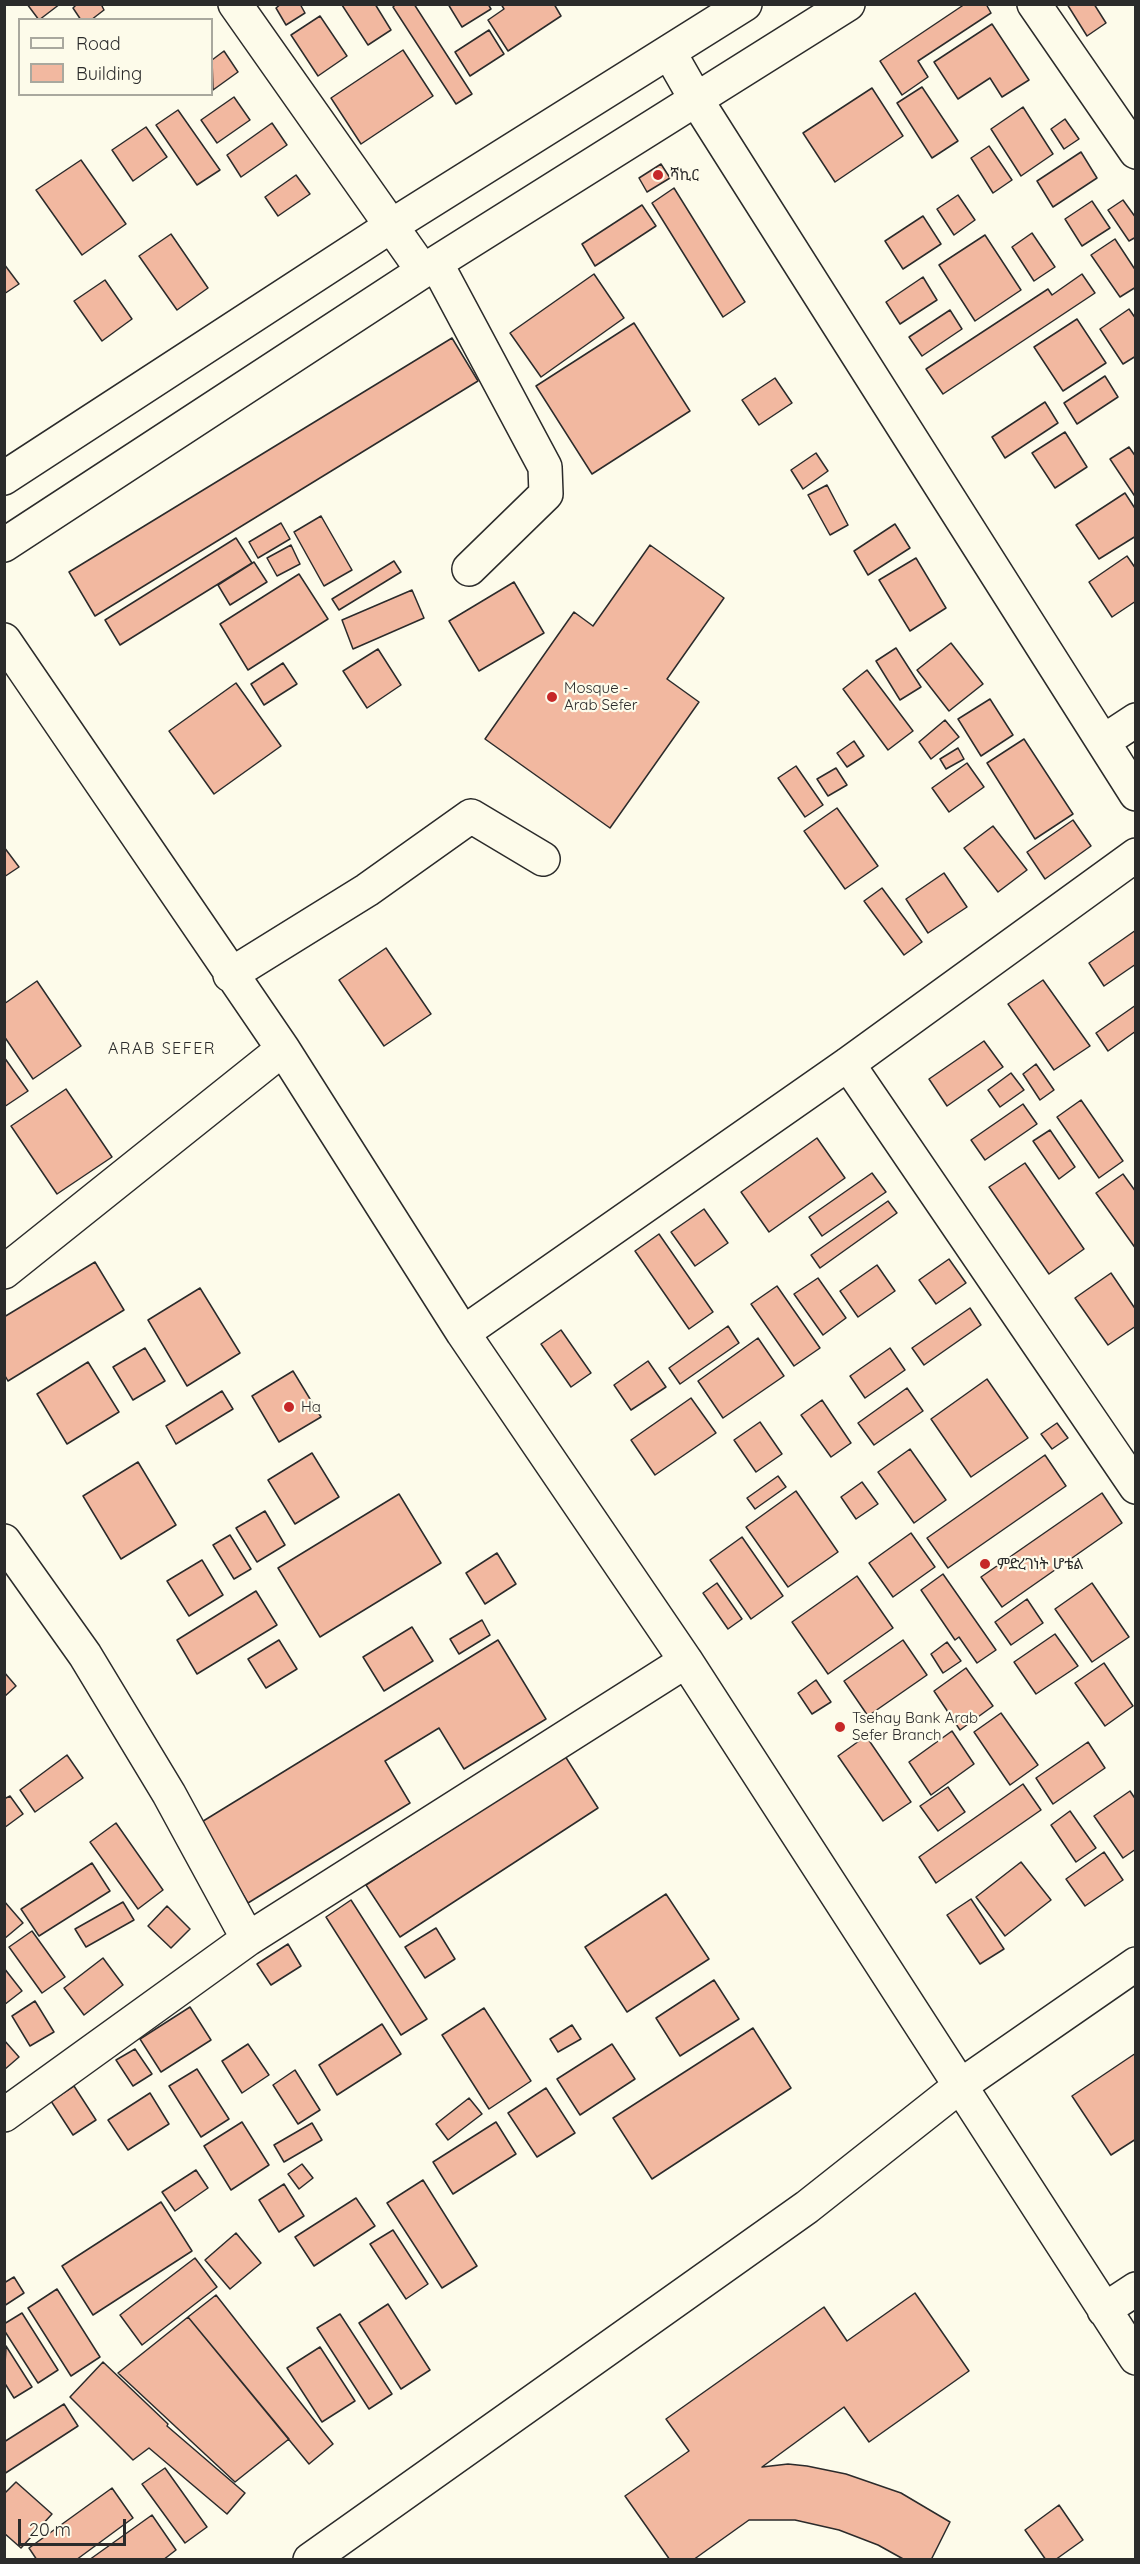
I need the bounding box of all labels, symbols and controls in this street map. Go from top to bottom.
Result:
legend [18,18,213,96]
text: Road [76,32,121,55]
text: Building [76,62,142,85]
place label: ሻኪር [670,166,699,184]
marker: ሻኪር [651,168,665,182]
place label: Mosque - Arab Sefer [564,679,638,714]
marker: Mosque - Arab Sefer [545,690,559,704]
district label: ARAB SEFER [108,1039,216,1059]
place label: Ha [301,1398,321,1416]
marker: Ha [282,1400,296,1414]
place label: ምድረገነት ሆቴል [997,1555,1084,1573]
marker: ምድረገነት ሆቴል [978,1557,992,1571]
place label: Tsehay Bank Arab Sefer Branch [852,1709,978,1744]
marker: Tsehay Bank Arab Sefer Branch [833,1720,847,1734]
scale bar [21,2507,129,2545]
text: 20 m [29,2518,71,2541]

